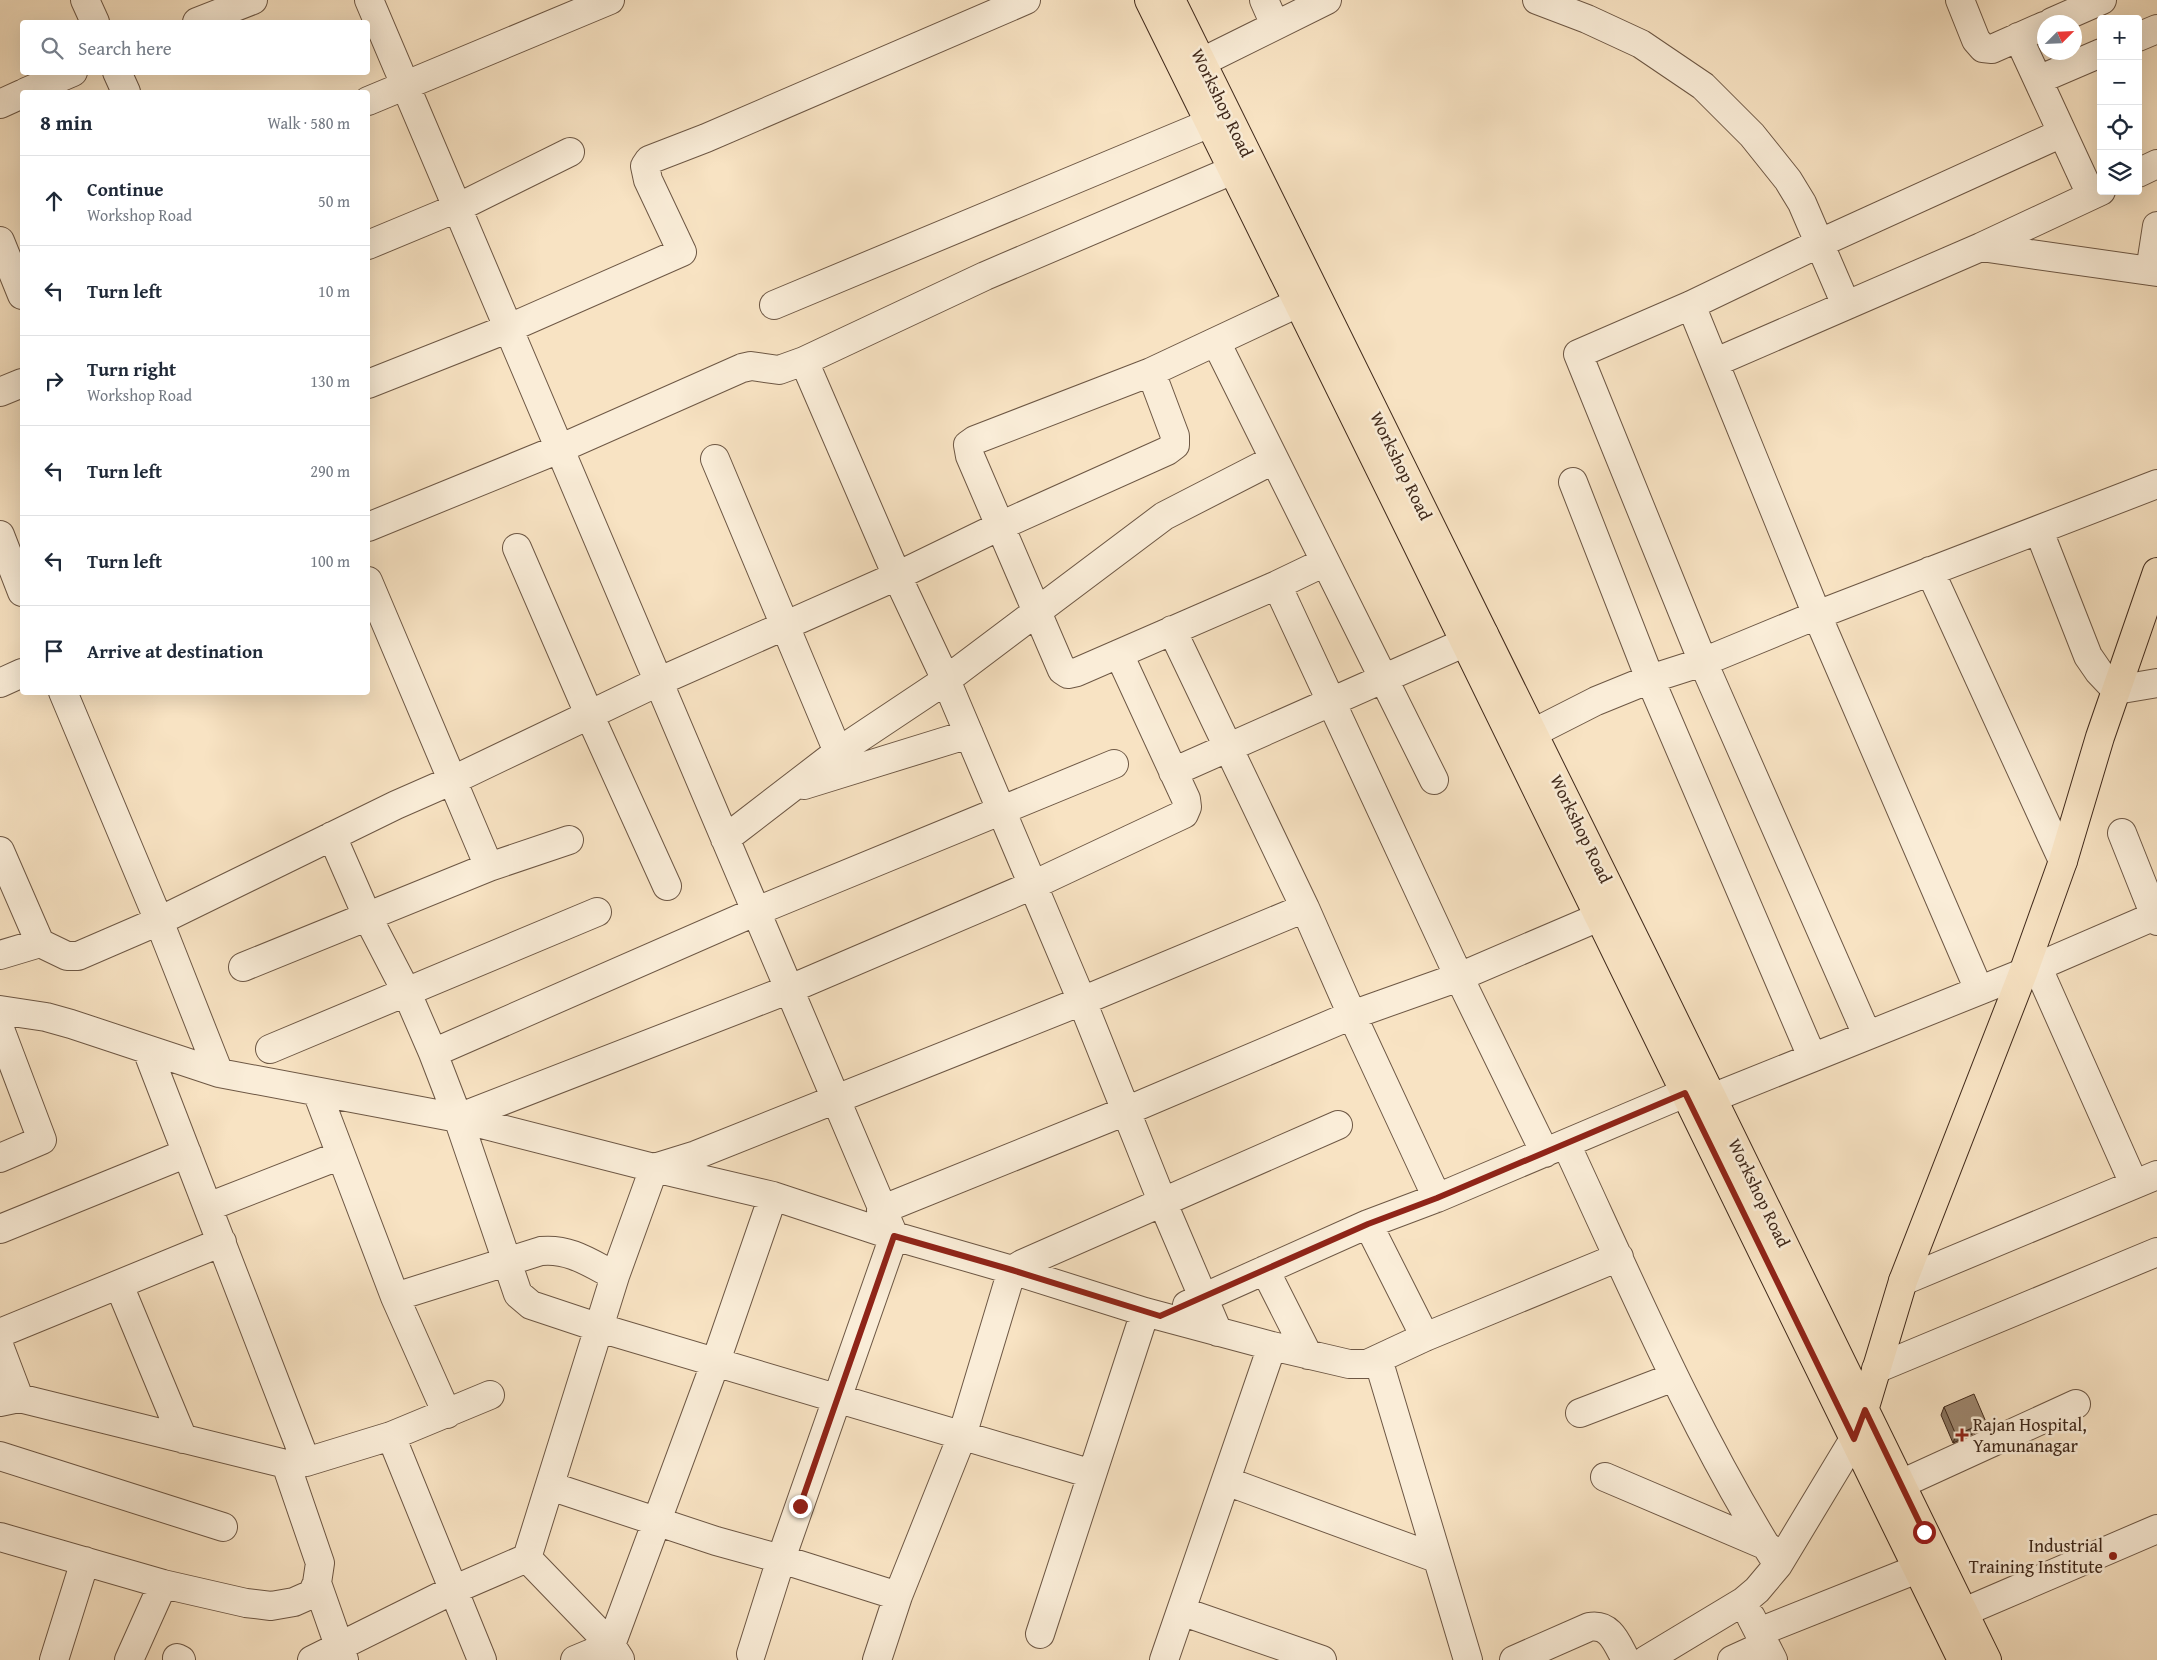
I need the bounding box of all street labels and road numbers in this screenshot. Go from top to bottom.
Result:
street label: Workshop Road [1184,44,1261,162]
street label: Workshop Road [1363,407,1440,525]
street label: Workshop Road [1543,770,1620,888]
street label: Workshop Road [1721,1134,1798,1252]

